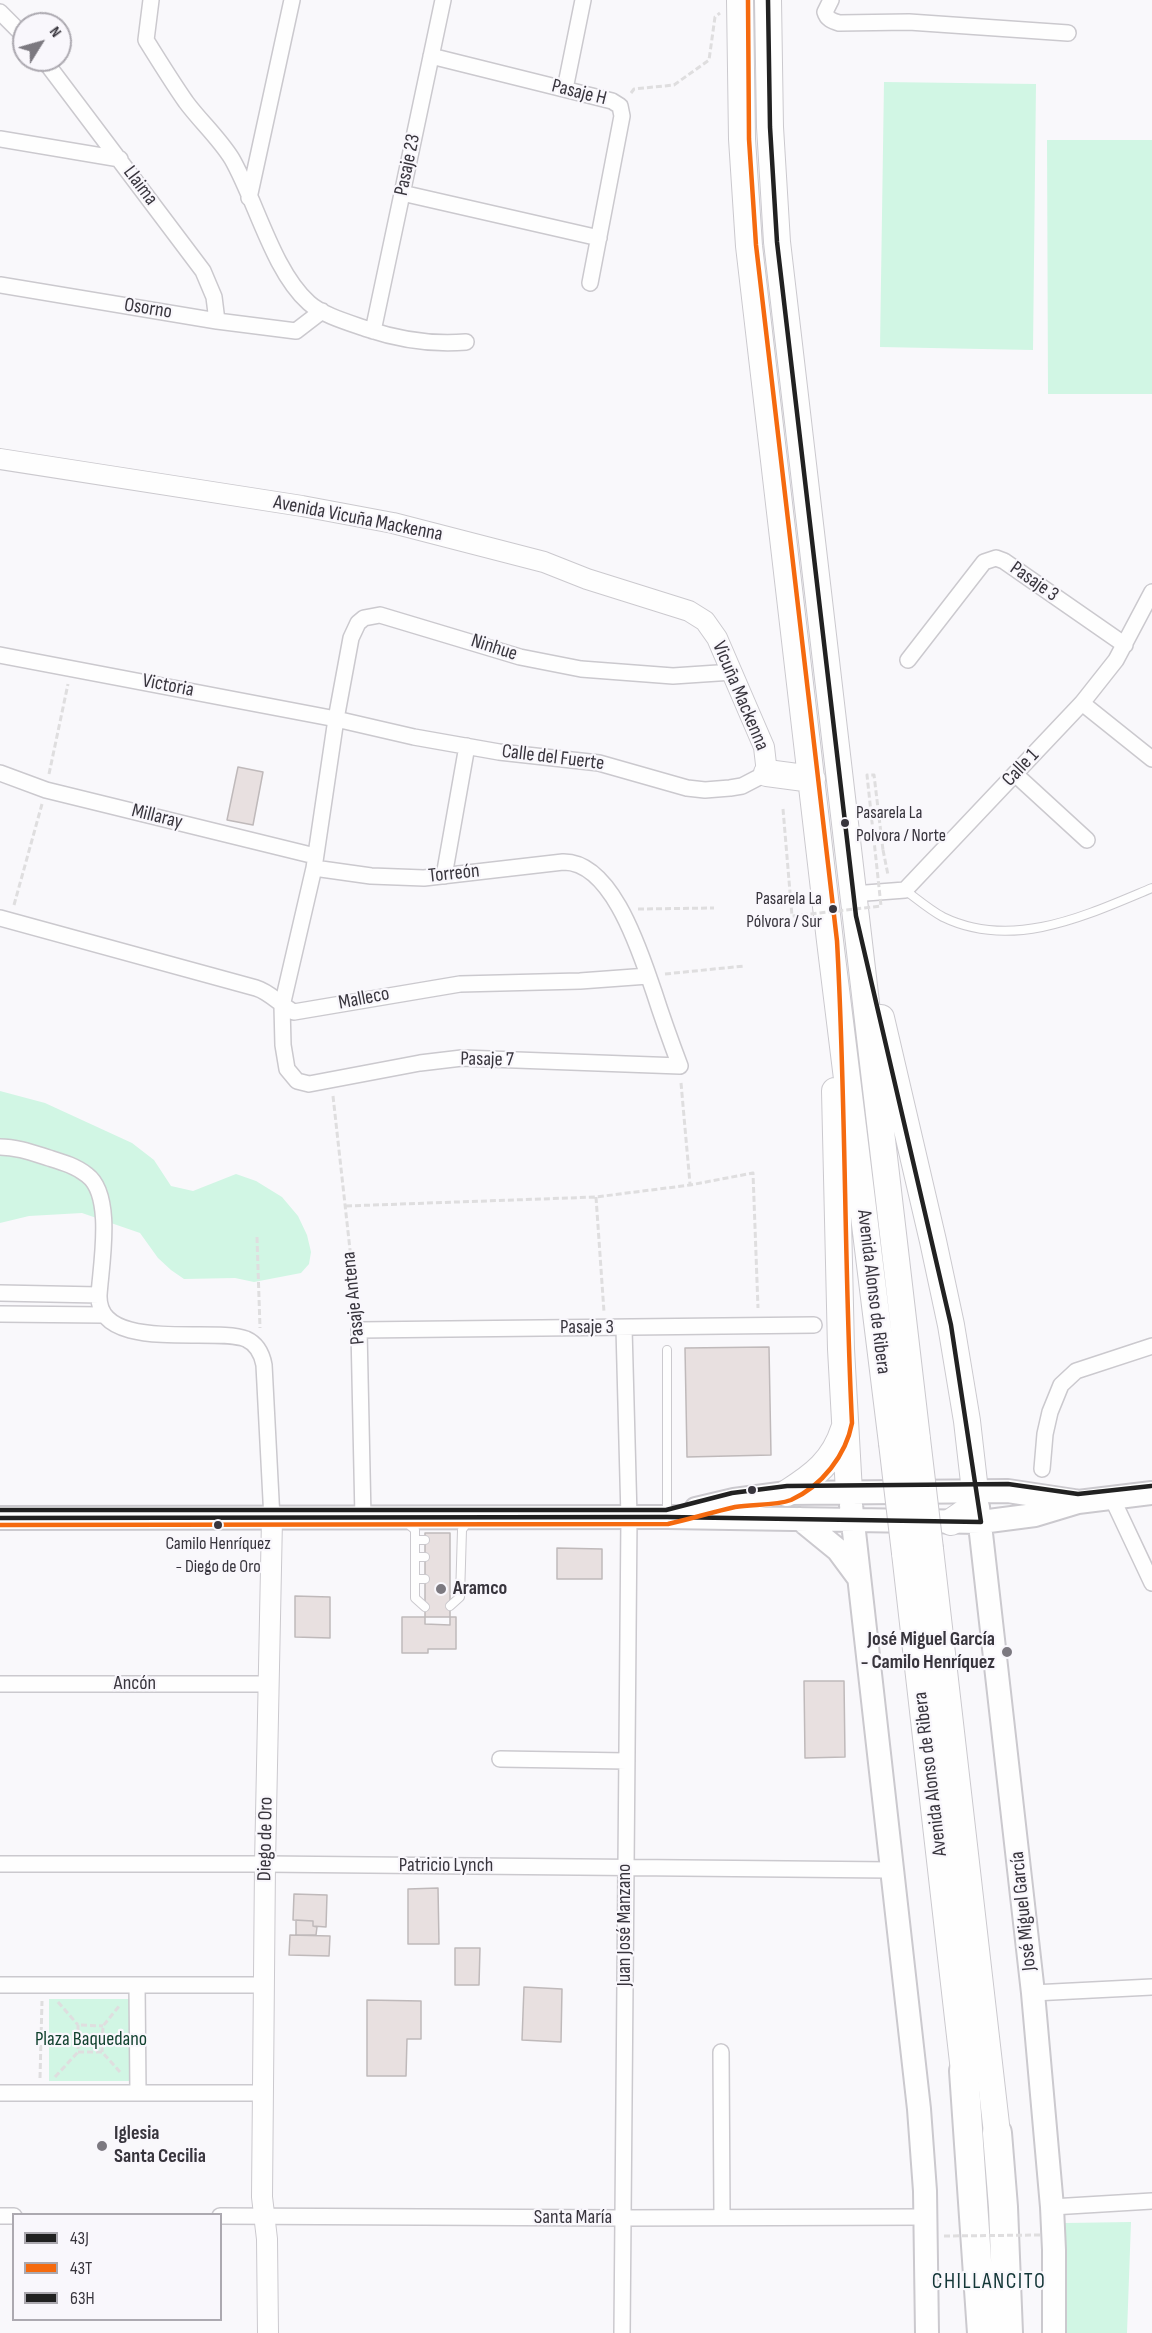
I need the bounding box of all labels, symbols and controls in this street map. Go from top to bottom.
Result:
north arrow [12,12,72,72]
text: N [45,23,65,41]
street label: Pasaje H [549,75,609,111]
street label: Pasaje 23 [390,132,426,198]
street label: Llaima [117,162,163,210]
street label: Osorno [122,293,174,325]
street label: Avenida Vicuña Mackenna [271,491,445,547]
street label: Pasaje 3 [1005,557,1063,607]
street label: Ninhue [468,629,520,667]
street label: Vicuña Mackenna [706,638,774,754]
street label: Victoria [140,669,196,703]
street label: Calle del Fuerte [500,740,606,776]
street label: Calle 1 [998,744,1044,792]
street label: Millaray [129,799,185,835]
place label: Pasarela La Polvora / Norte [856,802,946,844]
marker: Pasarela La Polvora / Norte [839,817,851,829]
street label: Torreón [427,859,481,889]
place label: Pasarela La Pólvora / Sur [746,888,822,930]
marker: Pasarela La Pólvora / Sur [827,903,839,915]
street label: Malleco [337,982,391,1016]
street label: Pasaje 7 [460,1048,514,1072]
street label: Avenida Alonso de Ribera [851,1208,895,1376]
street label: Pasaje Antena [337,1250,371,1346]
street label: Pasaje 3 [560,1316,614,1340]
unlabelled marker [746,1484,758,1496]
marker: Camilo Henríquez - Diego de Oro [212,1519,224,1531]
place label: Camilo Henríquez - Diego de Oro [165,1533,271,1576]
place label: Aramco [453,1577,507,1601]
marker: Aramco [434,1582,448,1596]
place label: José Miguel García - Camilo Henríquez [861,1628,995,1675]
marker: José Miguel García - Camilo Henríquez [1000,1645,1014,1659]
street label: Ancón [114,1672,156,1696]
street label: Avenida Alonso de Ribera [909,1690,953,1858]
street label: Diego de Oro [253,1797,279,1881]
street label: José Miguel García [1006,1850,1042,1972]
street label: Patricio Lynch [399,1854,493,1878]
street label: Juan José Manzano [613,1864,637,1986]
park label: Plaza Baquedano [35,2028,147,2052]
place label: Iglesia Santa Cecilia [114,2122,206,2169]
marker: Iglesia Santa Cecilia [95,2139,109,2153]
street label: Santa María [534,2206,612,2230]
legend [12,2213,222,2321]
text: 43J [70,2228,89,2249]
text: 43T [70,2258,92,2279]
district label: CHILLANCITO [932,2269,1046,2295]
text: 63H [70,2288,95,2309]

